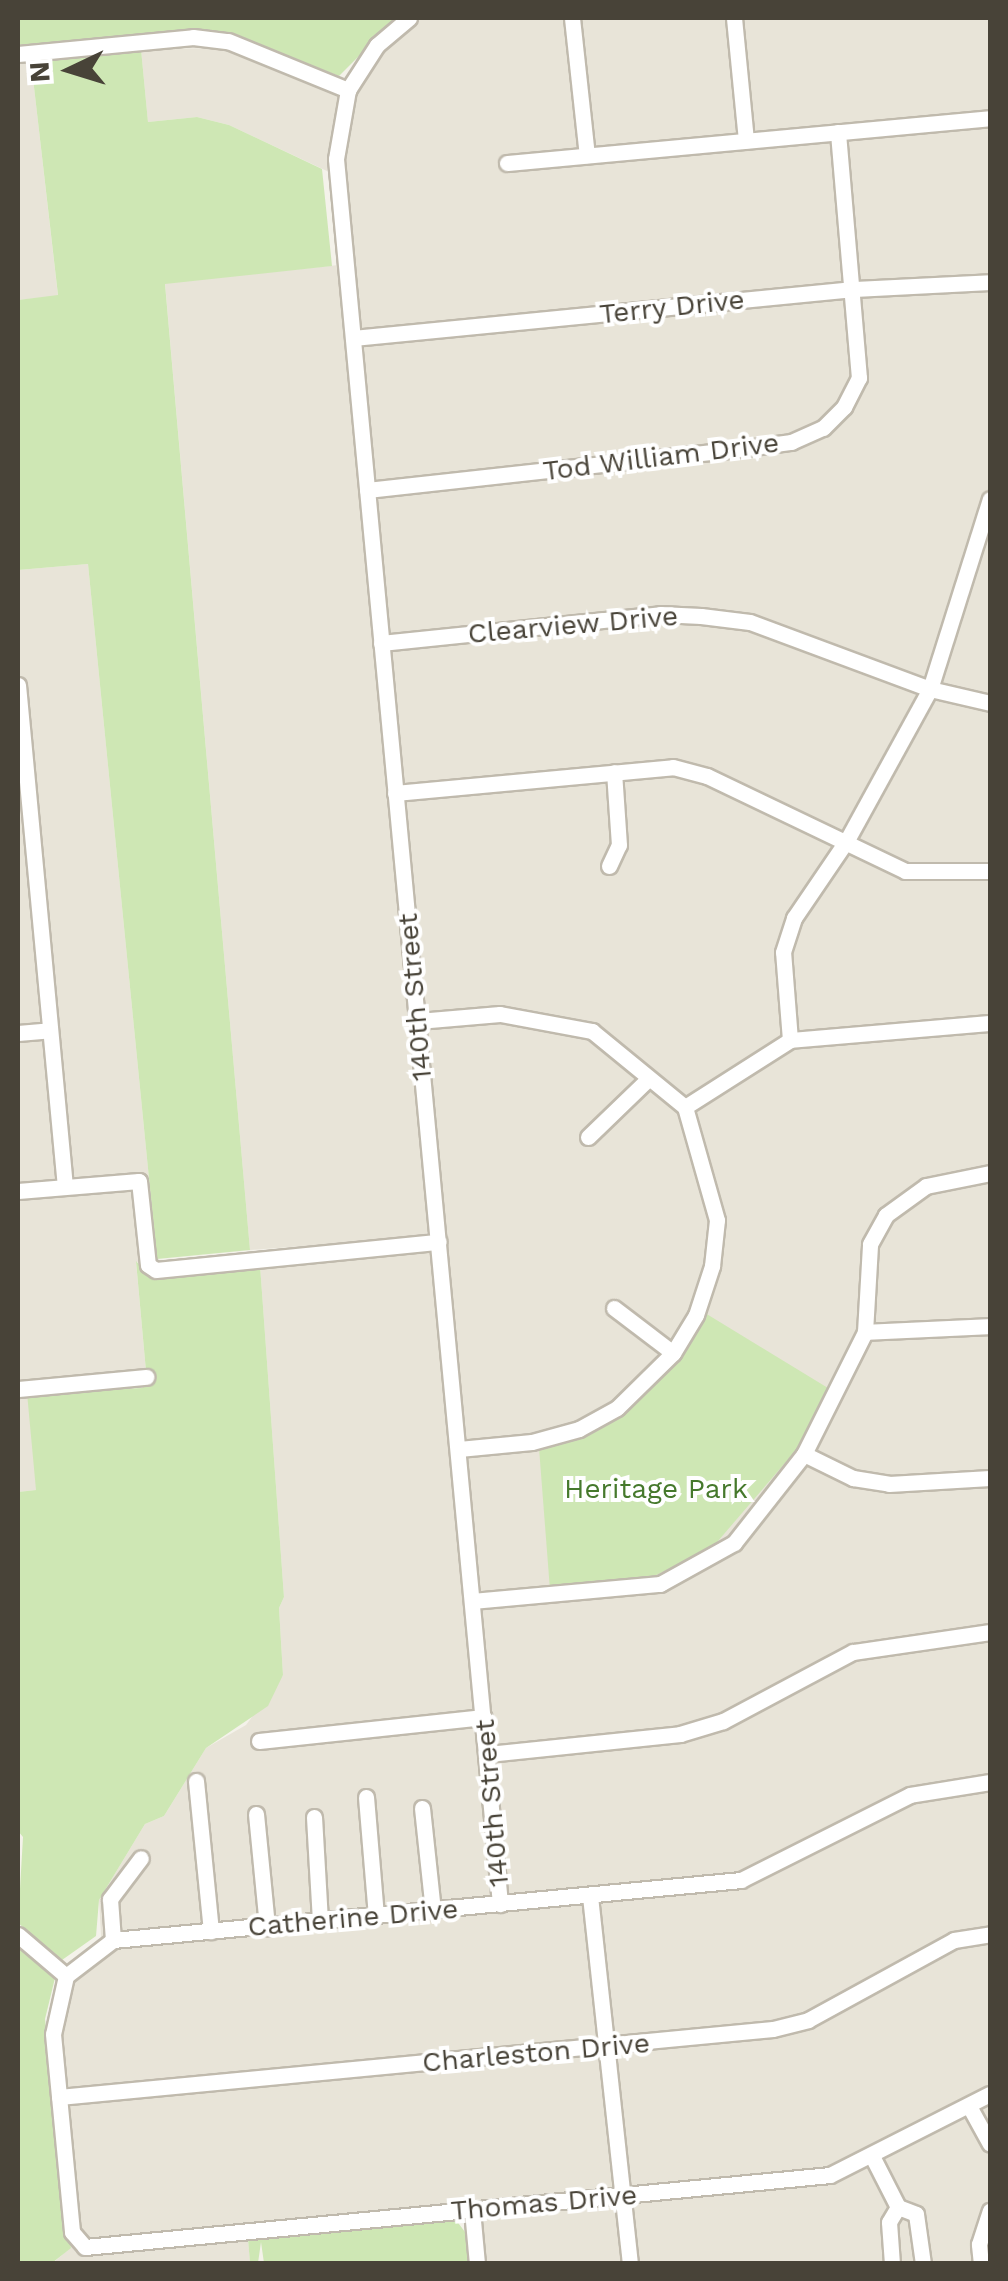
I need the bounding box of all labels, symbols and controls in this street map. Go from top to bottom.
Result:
north arrow [20,20,120,120]
text: N [22,61,57,84]
street label: Terry Drive [597,283,747,331]
street label: Tod William Drive [541,426,781,488]
street label: Clearview Drive [466,599,680,651]
street label: 140th Street [391,912,439,1082]
park label: Heritage Park [564,1472,748,1506]
street label: 140th Street [468,1718,516,1888]
street label: Catherine Drive [246,1892,460,1944]
street label: Charleston Drive [421,2026,651,2080]
street label: Thomas Drive [449,2178,639,2228]

